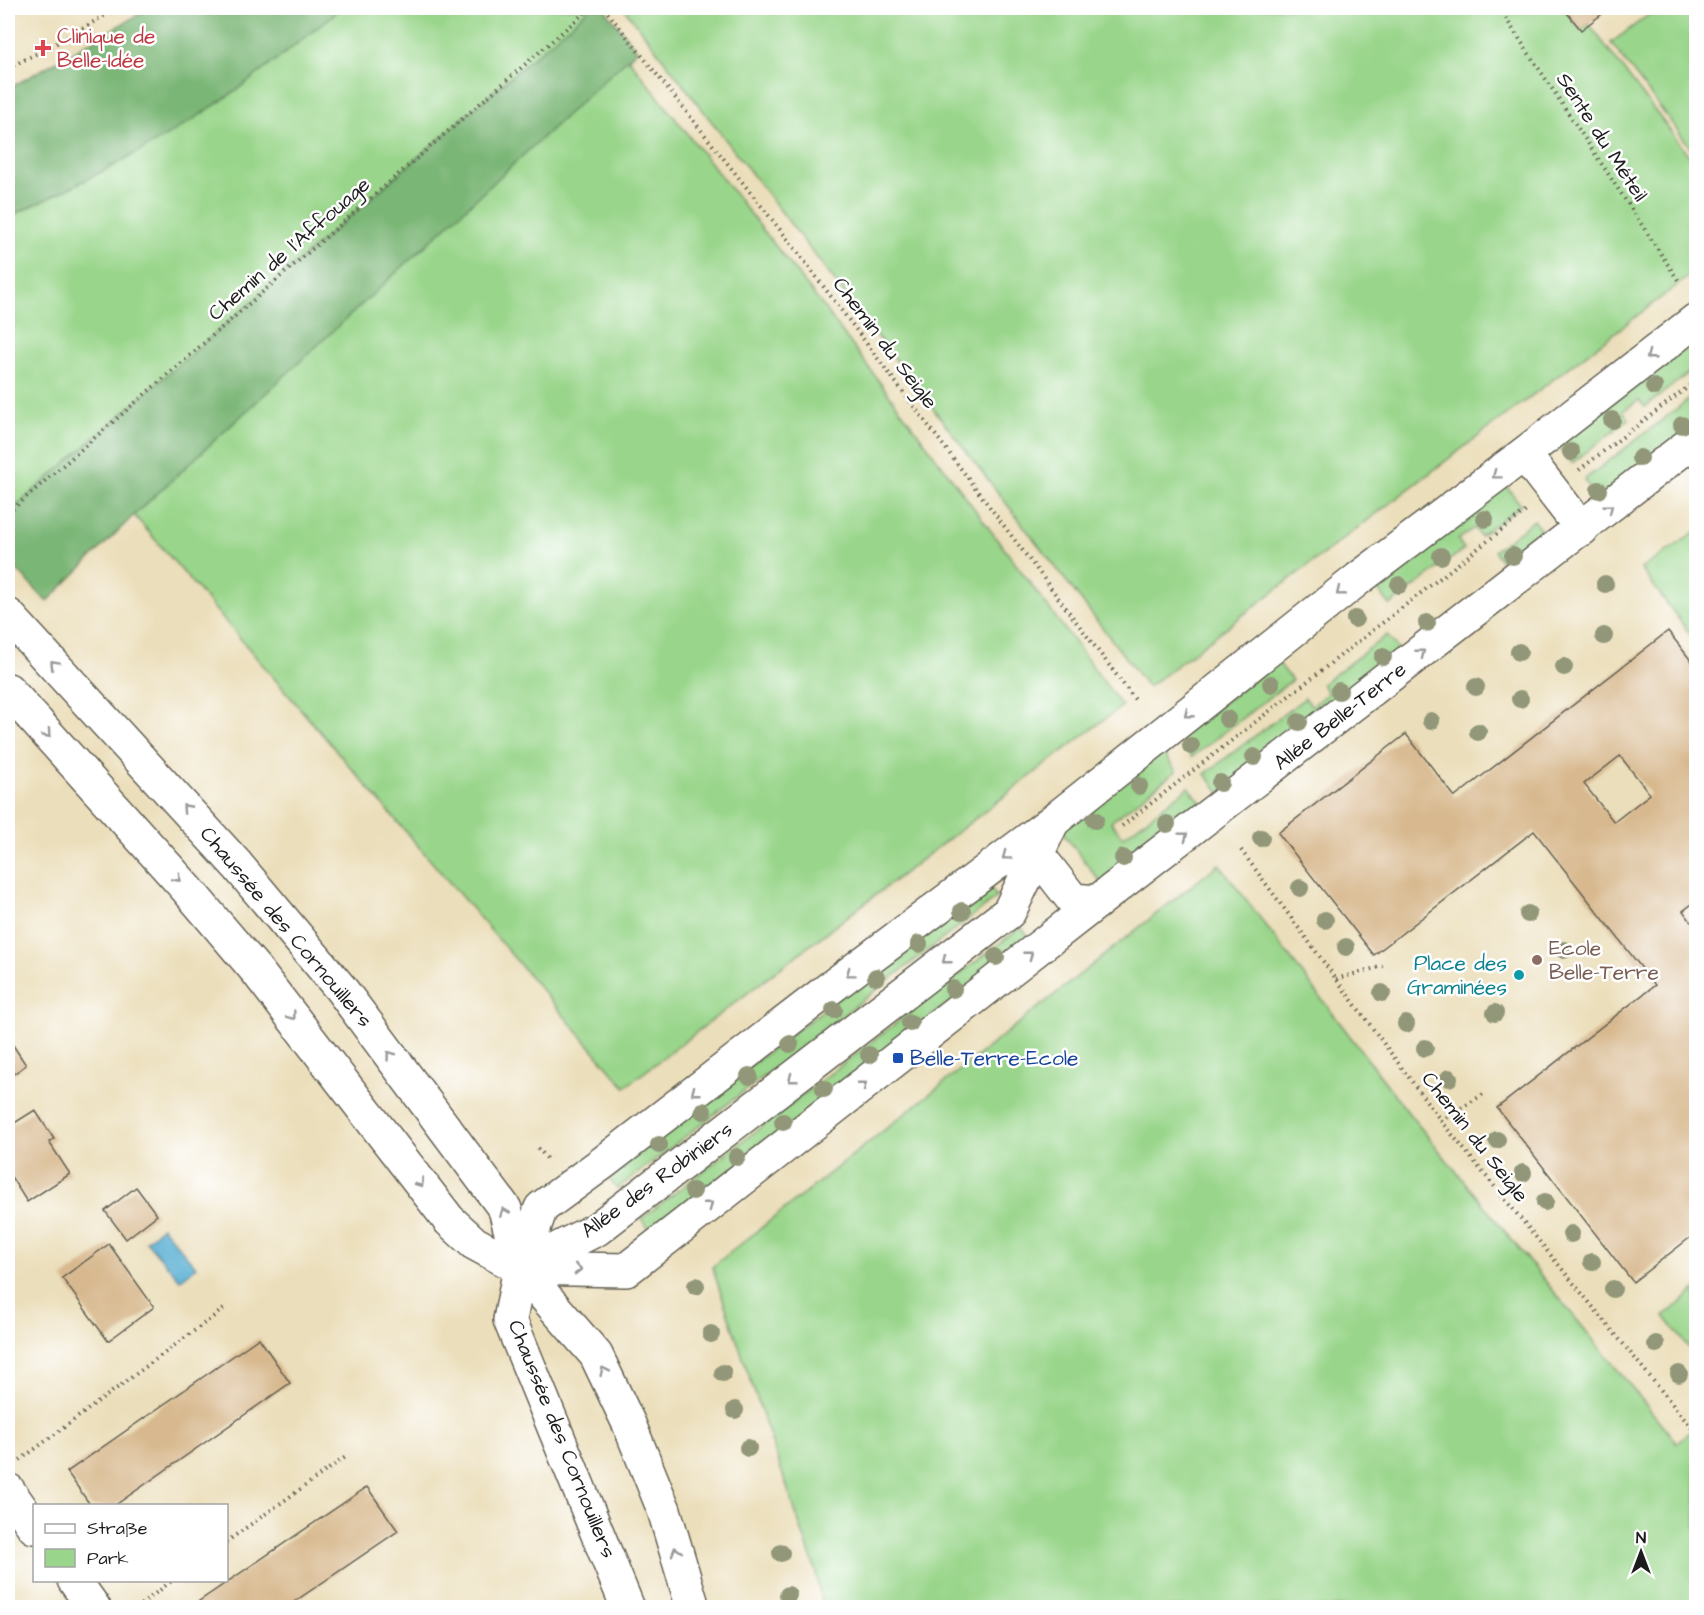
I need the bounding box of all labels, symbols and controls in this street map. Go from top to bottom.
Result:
place label: Clinique de Belle-Idée [57,22,155,75]
marker: Clinique de Belle-Idée [34,39,52,57]
street label: Sente du Méteil [1549,67,1655,207]
street label: Chemin de l'Affouage [202,170,378,329]
street label: Chemin du Seigle [824,271,944,416]
one-way arrow [1646,349,1657,360]
one-way arrow [1492,468,1503,479]
one-way arrow [1602,505,1613,516]
one-way arrow [1336,585,1347,596]
one-way arrow [1414,649,1425,660]
street label: Allée Belle-Terre [1268,655,1412,777]
one-way arrow [50,661,61,672]
one-way arrow [1183,706,1194,717]
one-way arrow [40,727,51,738]
one-way arrow [182,804,193,815]
street label: Chaussée des Cornouillers [193,820,379,1034]
one-way arrow [1177,833,1188,844]
one-way arrow [1002,849,1013,860]
one-way arrow [170,872,181,882]
place label: Ecole Belle-Terre [1549,934,1659,987]
place label: Place des Graminées [1407,949,1507,1002]
one-way arrow [1022,952,1033,963]
one-way arrow [942,953,953,964]
marker: Ecole Belle-Terre [1530,953,1544,967]
one-way arrow [846,966,857,977]
marker: Place des Graminées [1512,968,1526,982]
one-way arrow [284,1009,295,1020]
place label: Belle-Terre-Ecole [910,1044,1078,1073]
one-way arrow [387,1050,398,1061]
marker: Belle-Terre-Ecole [891,1051,905,1065]
street label: Chemin du Seigle [1413,1066,1535,1210]
one-way arrow [787,1072,798,1083]
one-way arrow [856,1081,867,1092]
one-way arrow [691,1085,702,1096]
street label: Allée des Robiniers [575,1115,739,1245]
one-way arrow [413,1177,424,1188]
one-way arrow [703,1201,714,1212]
one-way arrow [499,1208,511,1219]
one-way arrow [574,1263,583,1275]
street label: Chaussée des Cornouillers [501,1316,623,1562]
one-way arrow [599,1366,611,1377]
legend [33,1504,228,1582]
text: Straße [87,1516,148,1541]
north arrow [1611,1522,1671,1582]
text: N [1636,1527,1646,1549]
text: Park [87,1546,129,1571]
one-way arrow [671,1546,683,1557]

